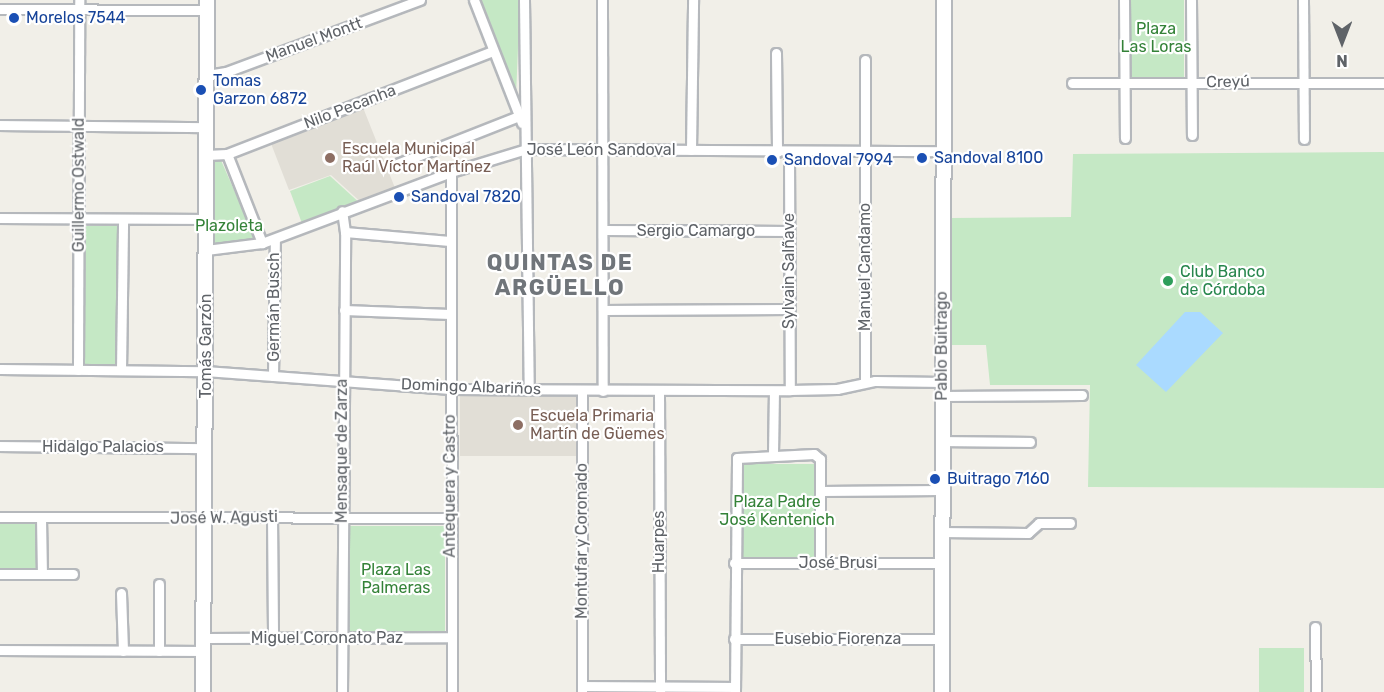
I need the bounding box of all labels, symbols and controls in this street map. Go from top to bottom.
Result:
place label: Morelos 7544 [26,8,126,28]
marker: Morelos 7544 [7,11,21,25]
north arrow [1312,12,1372,72]
street label: Manuel Montt [263,14,365,66]
park label: Plaza Las Loras [1121,19,1191,57]
text: N [1336,51,1348,70]
place label: Tomas Garzon 6872 [213,71,307,109]
street label: Creyú [1206,72,1250,92]
street label: Nilo Pecanha [301,81,399,133]
marker: Tomas Garzon 6872 [194,83,208,97]
street label: Guillermo Ostwald [69,118,89,252]
place label: Escuela Municipal Raúl Víctor Martínez [342,139,492,177]
street label: José León Sandoval [526,140,676,160]
place label: Sandoval 8100 [934,148,1043,168]
place label: Sandoval 7994 [784,150,893,170]
marker: Escuela Municipal Raúl Víctor Martínez [323,151,337,165]
marker: Sandoval 8100 [915,151,929,165]
marker: Sandoval 7994 [765,153,779,167]
place label: Sandoval 7820 [411,187,521,207]
marker: Sandoval 7820 [392,190,406,204]
street label: Manuel Candamo [855,203,875,331]
street label: Sylvain Salñave [779,213,799,329]
park label: Plazoleta [195,216,263,236]
street label: Sergio Camargo [637,221,755,241]
district label: QUINTAS DE ARGÜELLO [487,249,633,300]
street label: Germán Busch [264,252,284,362]
place label: Club Banco de Córdoba [1180,262,1265,300]
marker: Club Banco de Córdoba [1161,274,1175,288]
street label: Pablo Buitrago [932,291,952,401]
street label: Tomás Garzón [196,294,216,398]
street label: Domingo Albariños [400,375,542,399]
street label: Mensaque de Zarza [332,379,352,523]
place label: Escuela Primaria Martín de Güemes [530,406,665,444]
street label: Antequera y Castro [440,414,460,558]
marker: Escuela Primaria Martín de Güemes [511,418,525,432]
street label: Hidalgo Palacios [42,437,164,457]
street label: Montufar y Coronado [572,462,592,620]
place label: Buitrago 7160 [947,469,1050,489]
marker: Buitrago 7160 [928,472,942,486]
park label: Plaza Padre José Kentenich [719,492,835,530]
street label: José W. Agusti [170,507,278,529]
street label: Huarpes [649,511,669,573]
street label: José Brusi [799,553,877,573]
park label: Plaza Las Palmeras [361,560,431,598]
street label: Miguel Coronato Paz [251,628,403,648]
street label: Eusebio Fiorenza [775,629,901,649]

